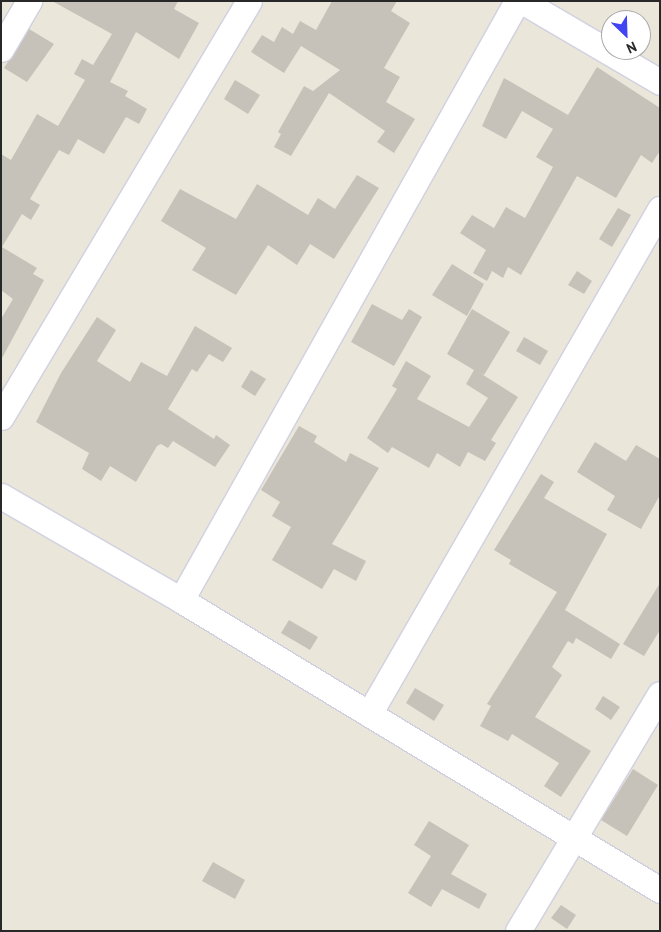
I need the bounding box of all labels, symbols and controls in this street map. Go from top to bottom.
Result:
north arrow [601,10,651,60]
text: N [624,38,640,58]

